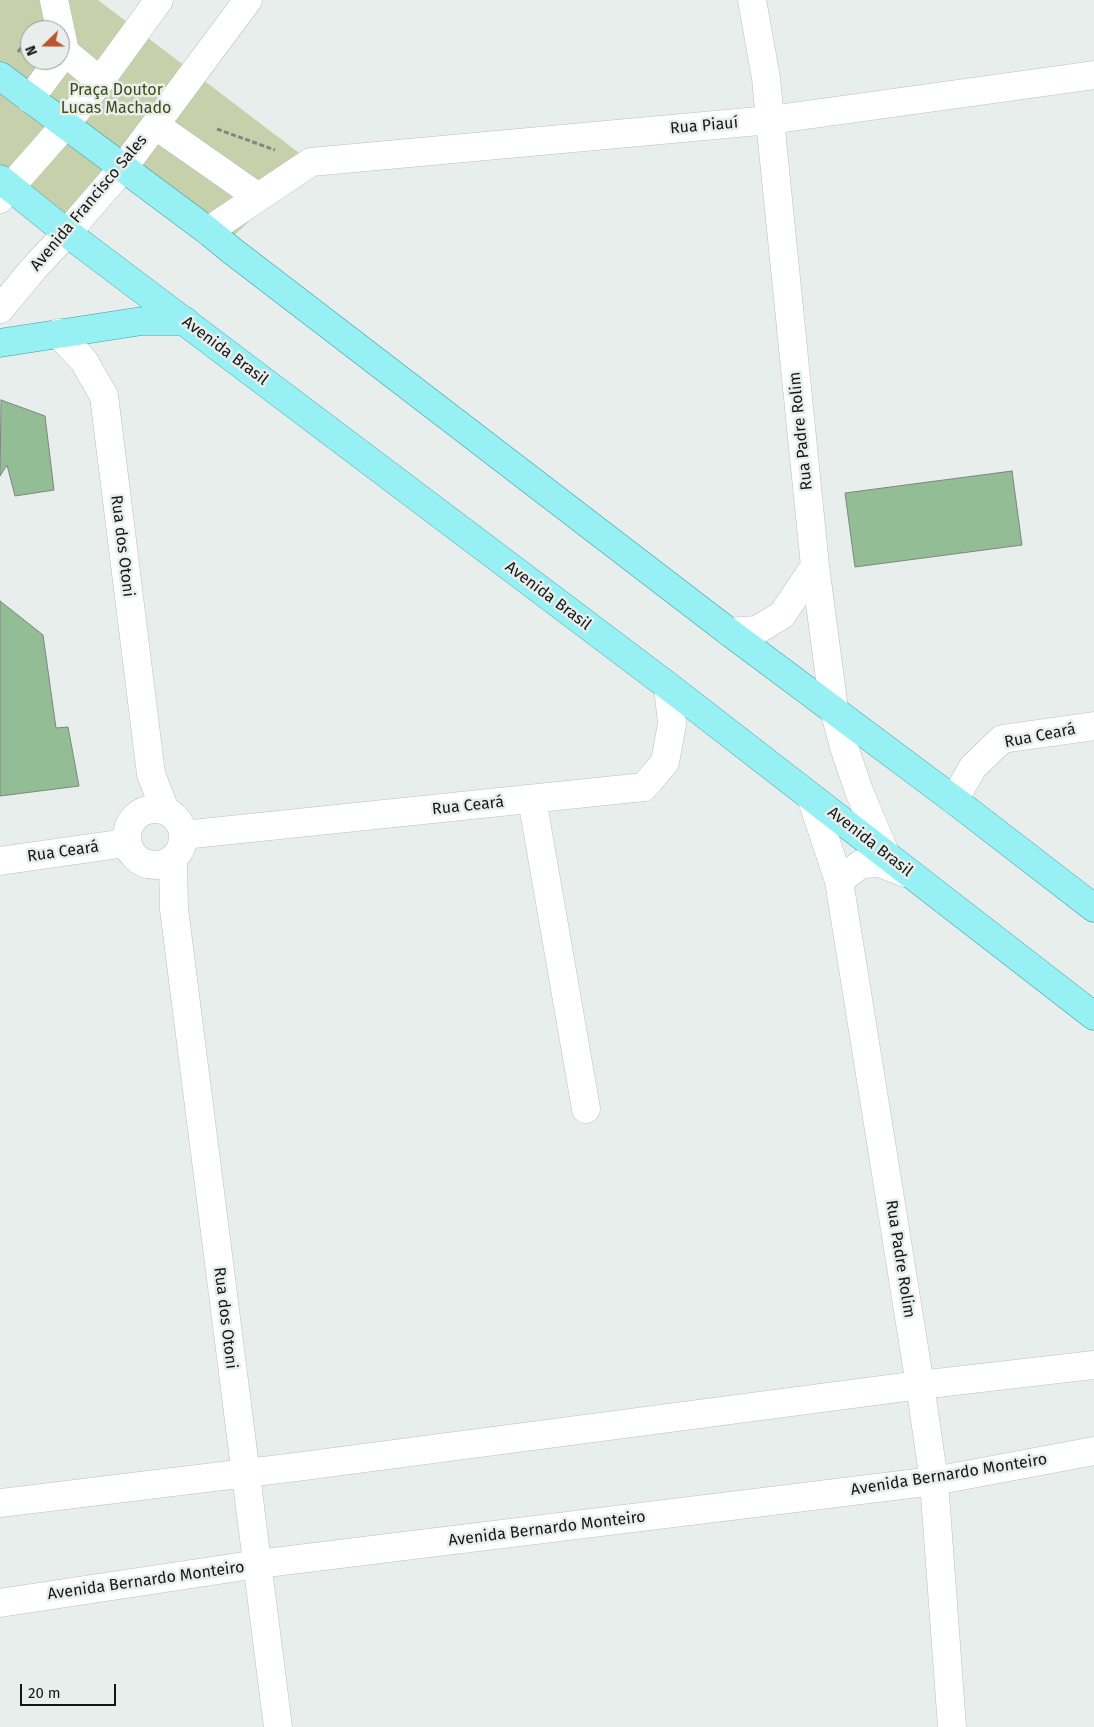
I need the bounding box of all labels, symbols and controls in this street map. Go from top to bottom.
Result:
north arrow [20,20,70,70]
text: N [22,43,41,58]
park label: Praça Doutor Lucas Machado [61,81,171,119]
street label: Rua Piauí [669,113,739,139]
street label: Avenida Francisco Sales [26,131,152,275]
street label: Avenida Brasil [178,312,272,390]
street label: Rua Padre Rolim [785,371,817,491]
street label: Rua dos Otoni [106,494,138,598]
street label: Avenida Brasil [501,557,595,635]
street label: Rua Ceará [1003,720,1077,752]
street label: Rua Ceará [431,793,505,819]
street label: Avenida Brasil [824,803,916,881]
street label: Rua Ceará [26,837,100,867]
street label: Rua Padre Rolim [881,1199,919,1319]
street label: Rua dos Otoni [209,1266,241,1370]
street label: Avenida Bernardo Monteiro [849,1450,1049,1500]
street label: Avenida Bernardo Monteiro [447,1507,647,1551]
street label: Avenida Bernardo Monteiro [46,1558,246,1604]
scale bar [22,1674,119,1706]
text: 20 m [28,1684,61,1702]

